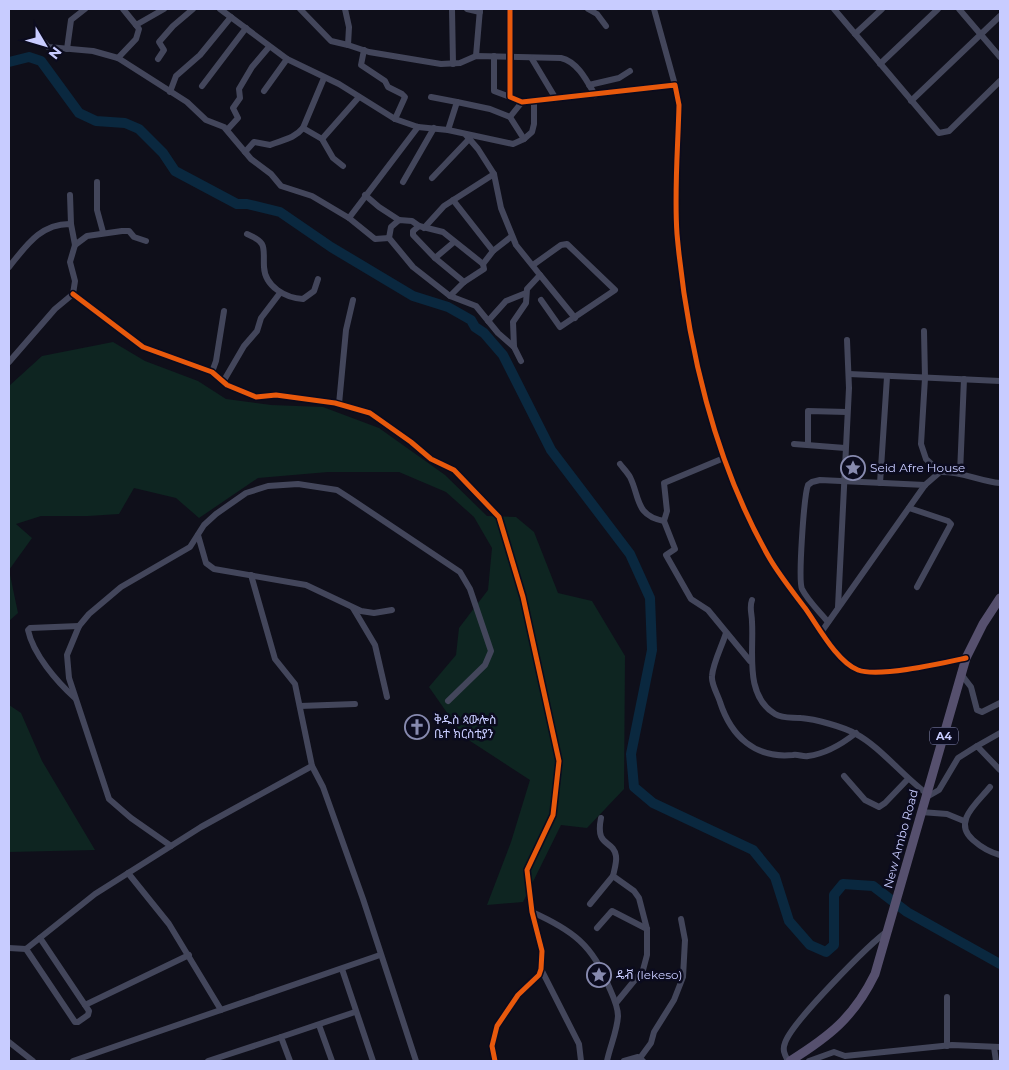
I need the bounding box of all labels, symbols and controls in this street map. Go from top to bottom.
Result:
north arrow [20,20,70,70]
text: N [45,43,66,63]
place icon: Seid Afre House [840,455,866,481]
place label: Seid Afre House [870,460,965,475]
place label: ቅዱስ ጳውሎስ ቤተ ክርስቲያን [434,712,497,741]
church icon: ቅዱስ ጳውሎስ ቤተ ክርስቲያን [404,714,430,740]
road number: A4 [930,728,958,744]
street label: New Ambo Road [880,788,921,890]
place icon: ዴቭ (lekeso) [586,962,612,988]
place label: ዴቭ (lekeso) [616,967,683,982]

